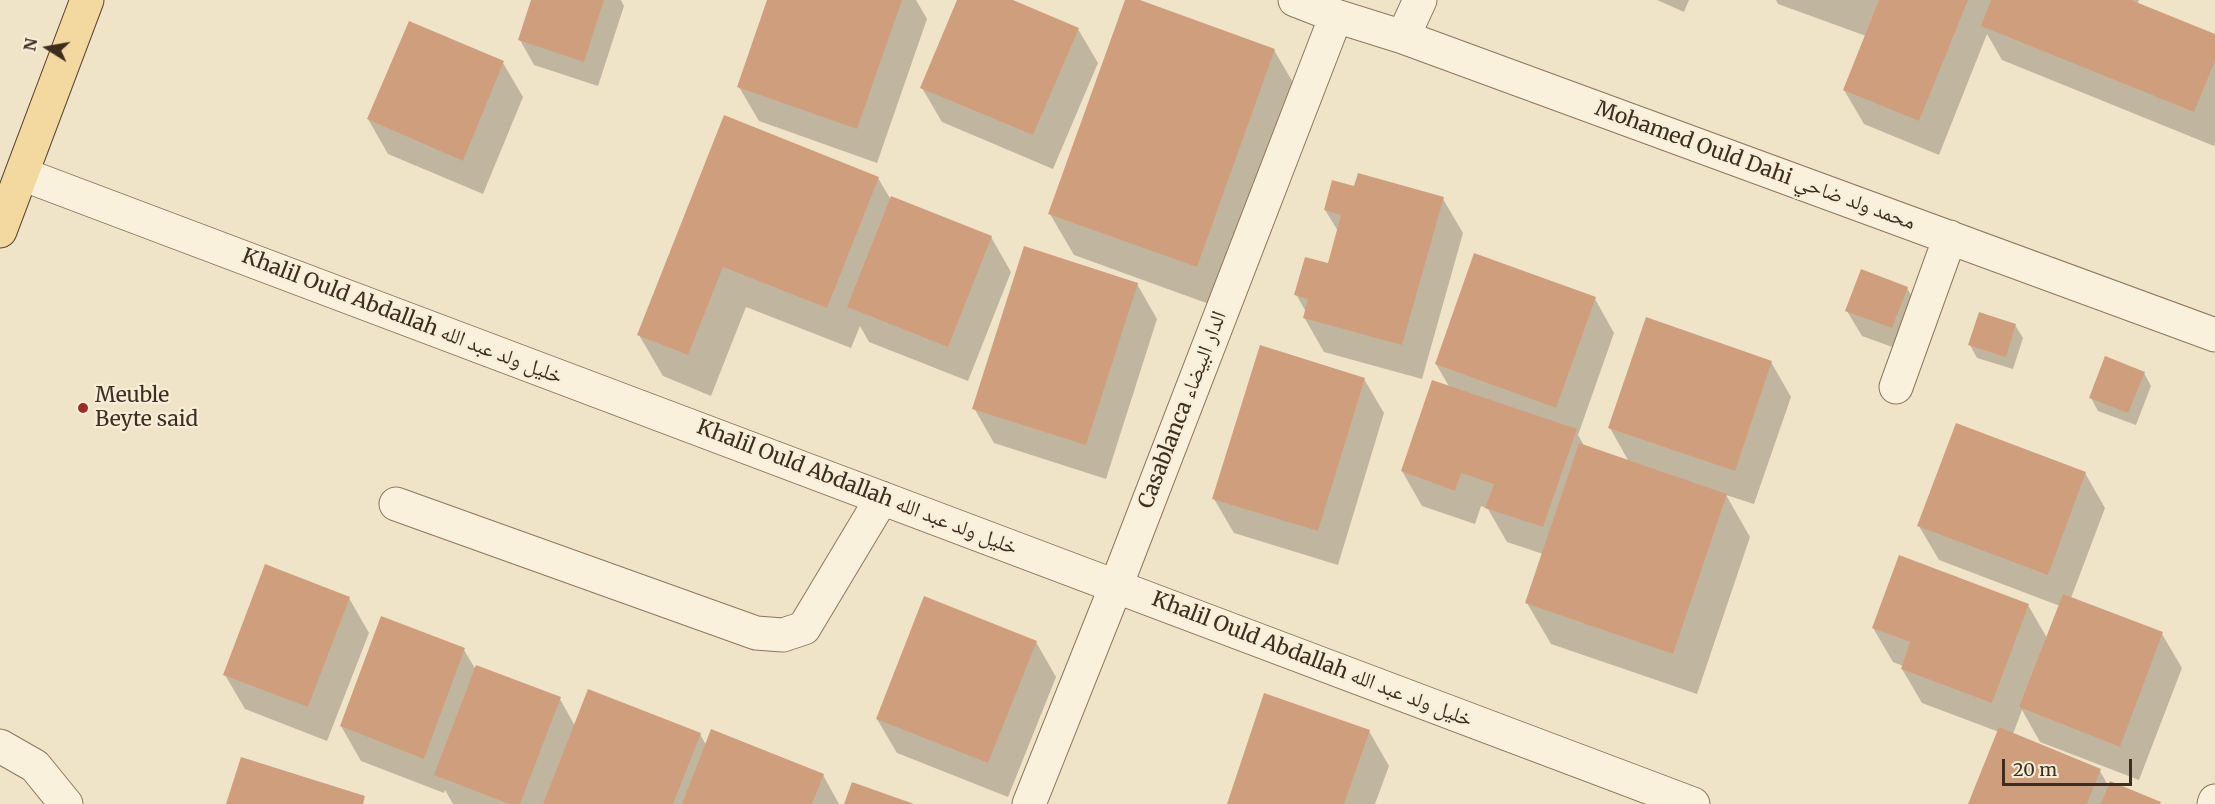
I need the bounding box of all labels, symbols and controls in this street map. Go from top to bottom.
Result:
north arrow [18,18,78,78]
text: N [19,36,41,53]
street label: Mohamed Ould Dahi محمد ولد ضاحي [1592,96,1918,236]
street label: Khalil Ould Abdallah خليل ولد عبد الله [238,244,566,390]
street label: Casablanca الدار البيضاء [1134,308,1232,512]
place label: Meuble Beyte said [95,383,198,433]
marker: Meuble Beyte said [76,401,90,415]
street label: Khalil Ould Abdallah خليل ولد عبد الله [693,415,1021,561]
street label: Khalil Ould Abdallah خليل ولد عبد الله [1148,587,1476,733]
scale bar [2005,747,2136,785]
text: 20 m [2013,758,2057,781]

